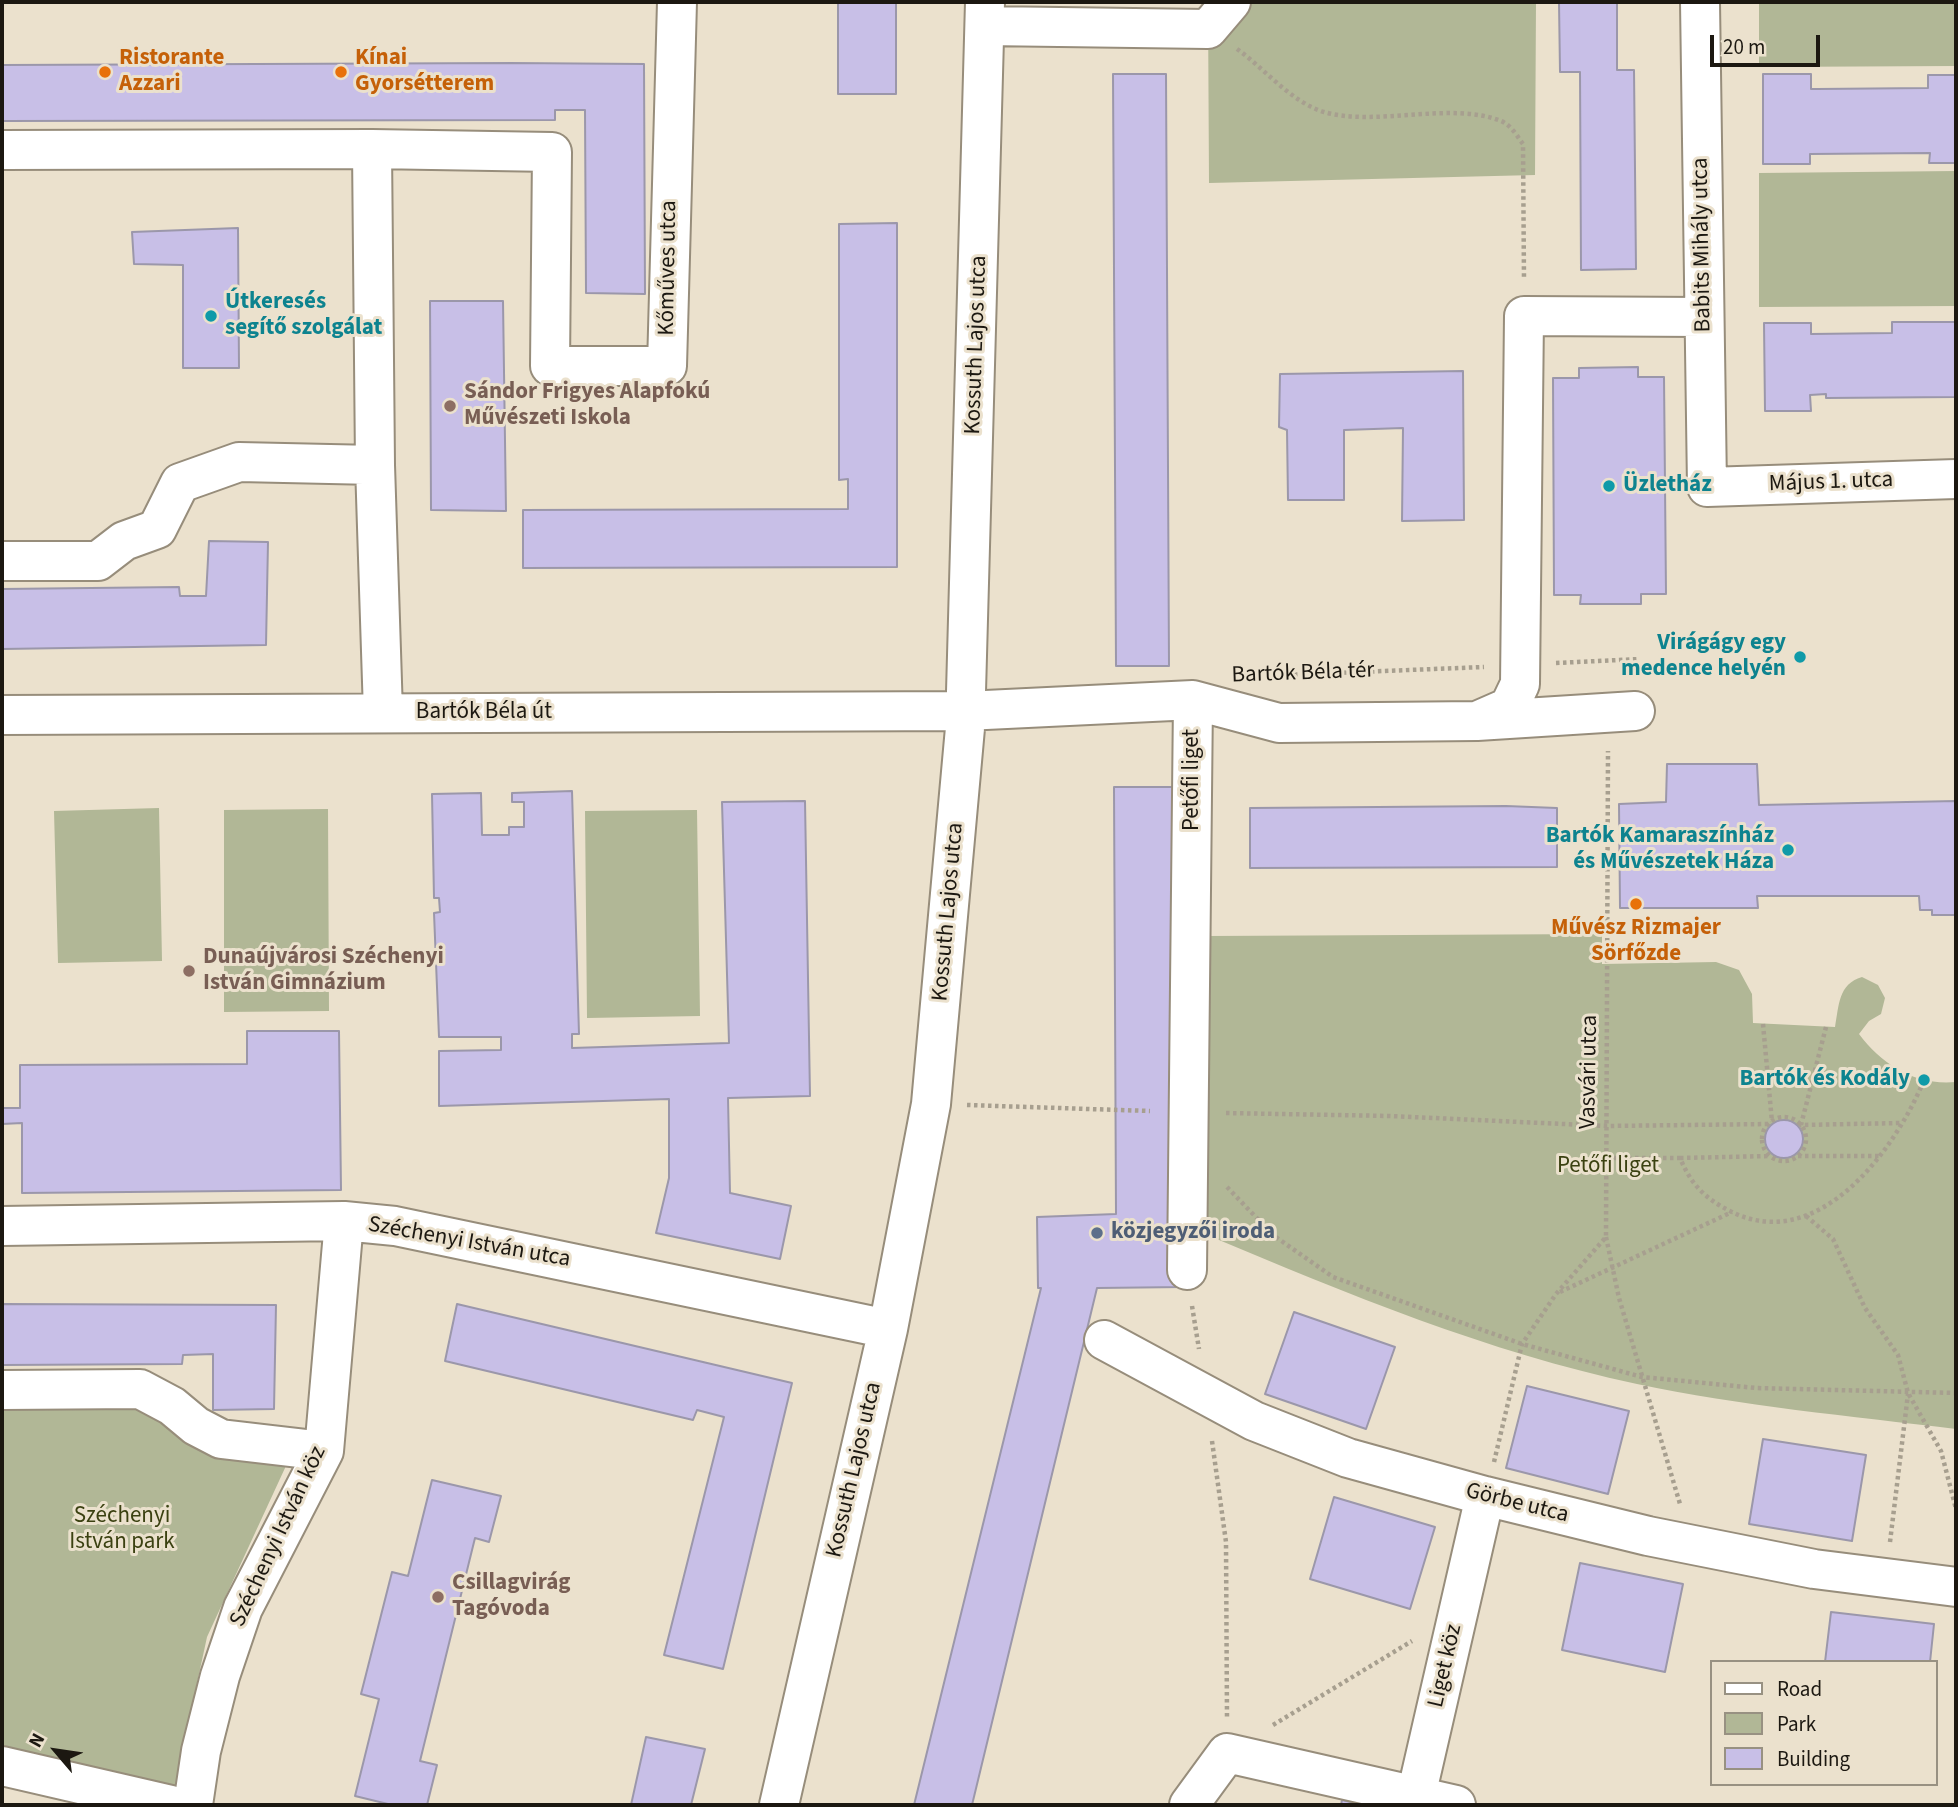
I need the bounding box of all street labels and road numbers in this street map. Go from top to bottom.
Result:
street label: Babits Mihály utca [1688,157,1718,333]
street label: Kőműves utca [654,200,684,336]
street label: Kossuth Lajos utca [960,255,994,435]
street label: Május 1. utca [1768,467,1894,499]
street label: Bartók Béla tér [1231,658,1375,690]
street label: Bartók Béla út [416,699,552,727]
street label: Petőfi liget [1179,729,1207,831]
street label: Kossuth Lajos utca [927,822,971,1002]
street label: Vasvári utca [1575,1015,1605,1129]
street label: Széchenyi István utca [366,1212,572,1274]
street label: Kossuth Lajos utca [821,1380,889,1560]
street label: Széchenyi István köz [225,1442,333,1632]
street label: Görbe utca [1463,1478,1571,1530]
street label: Liget köz [1423,1622,1469,1710]

